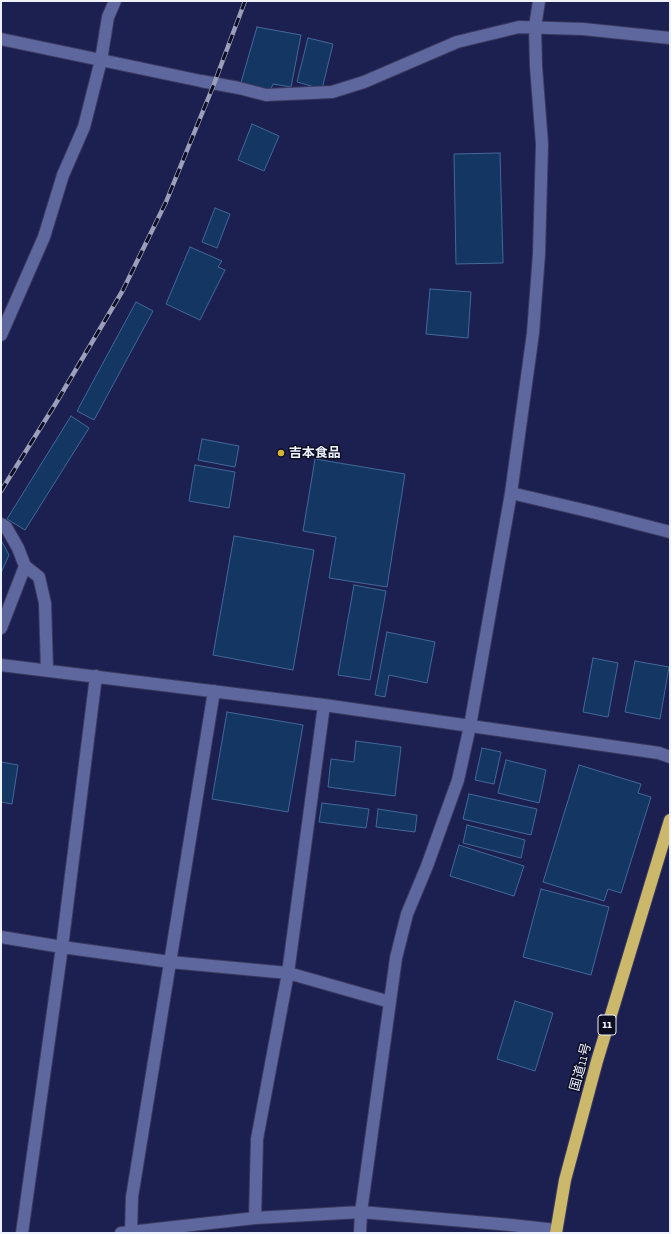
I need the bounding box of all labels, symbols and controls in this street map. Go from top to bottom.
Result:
place label: 吉本食品 [289,445,341,461]
marker: 吉本食品 [276,448,286,458]
road number: 11 [598,1015,616,1035]
street label: 国道11号 [567,1041,595,1093]

